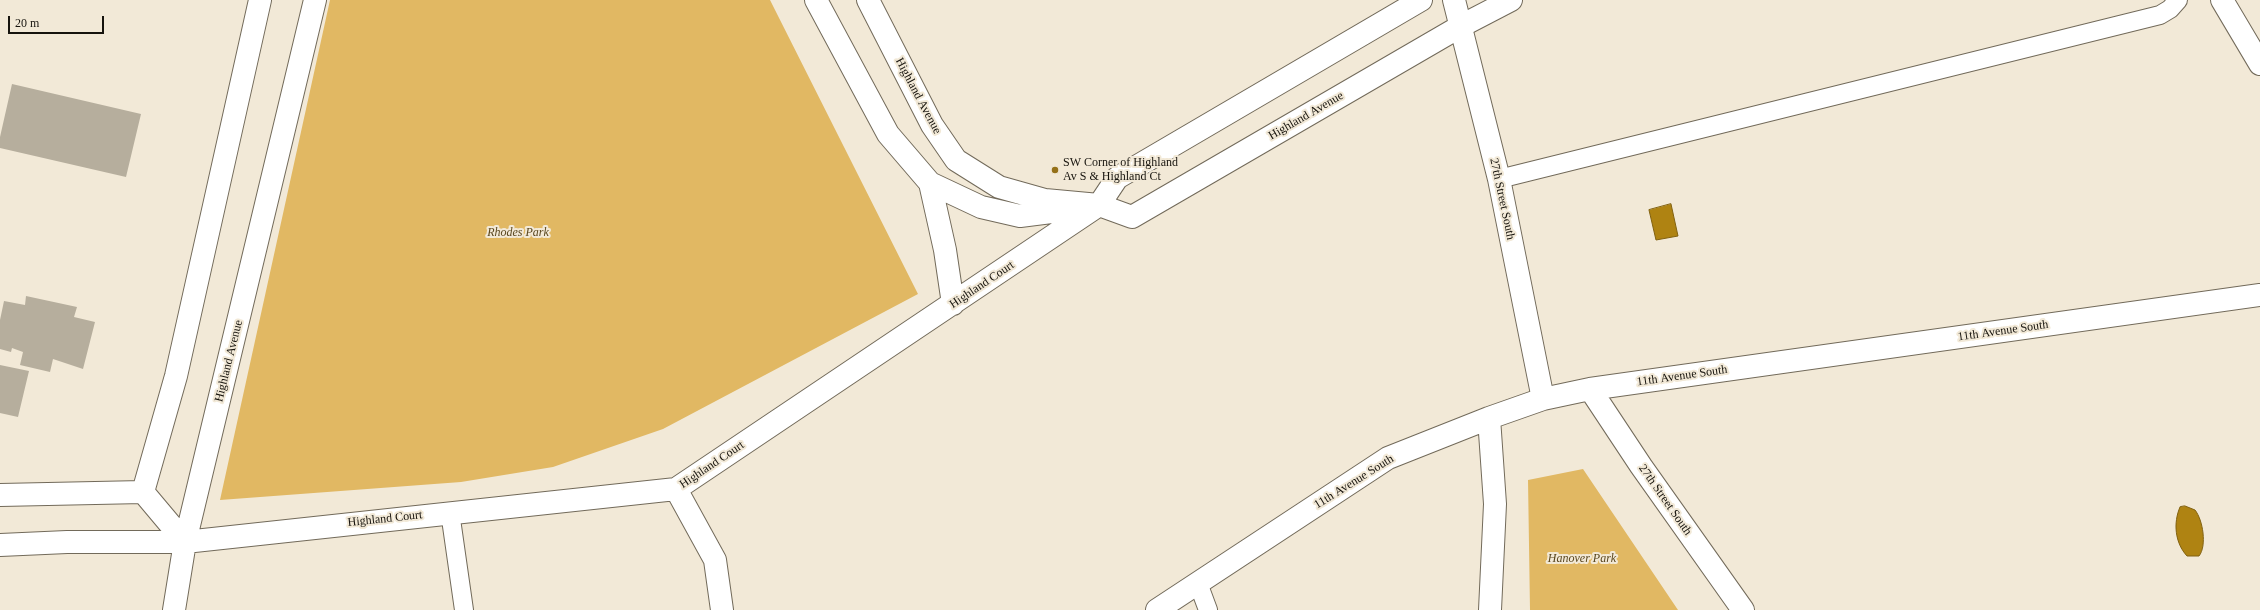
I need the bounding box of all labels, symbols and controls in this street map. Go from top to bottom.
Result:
scale bar [10,8,106,34]
text: 20 m [15,16,39,30]
street label: Highland Avenue [892,55,944,137]
street label: Highland Avenue [1266,89,1346,143]
place label: SW Corner of Highland Av S & Highland Ct [1063,156,1178,184]
street label: 27th Street South [1486,157,1518,241]
marker: SW Corner of Highland Av S & Highland Ct [1050,165,1060,175]
park label: Rhodes Park [487,226,549,240]
street label: Highland Court [947,258,1017,312]
street label: Highland Avenue [212,318,246,404]
street label: 11th Avenue South [1957,318,2049,344]
street label: 11th Avenue South [1636,363,1728,389]
street label: Highland Court [677,438,747,492]
street label: 11th Avenue South [1311,452,1397,512]
street label: 27th Street South [1635,462,1695,538]
street label: Highland Court [347,508,423,530]
park label: Hanover Park [1548,552,1616,566]

